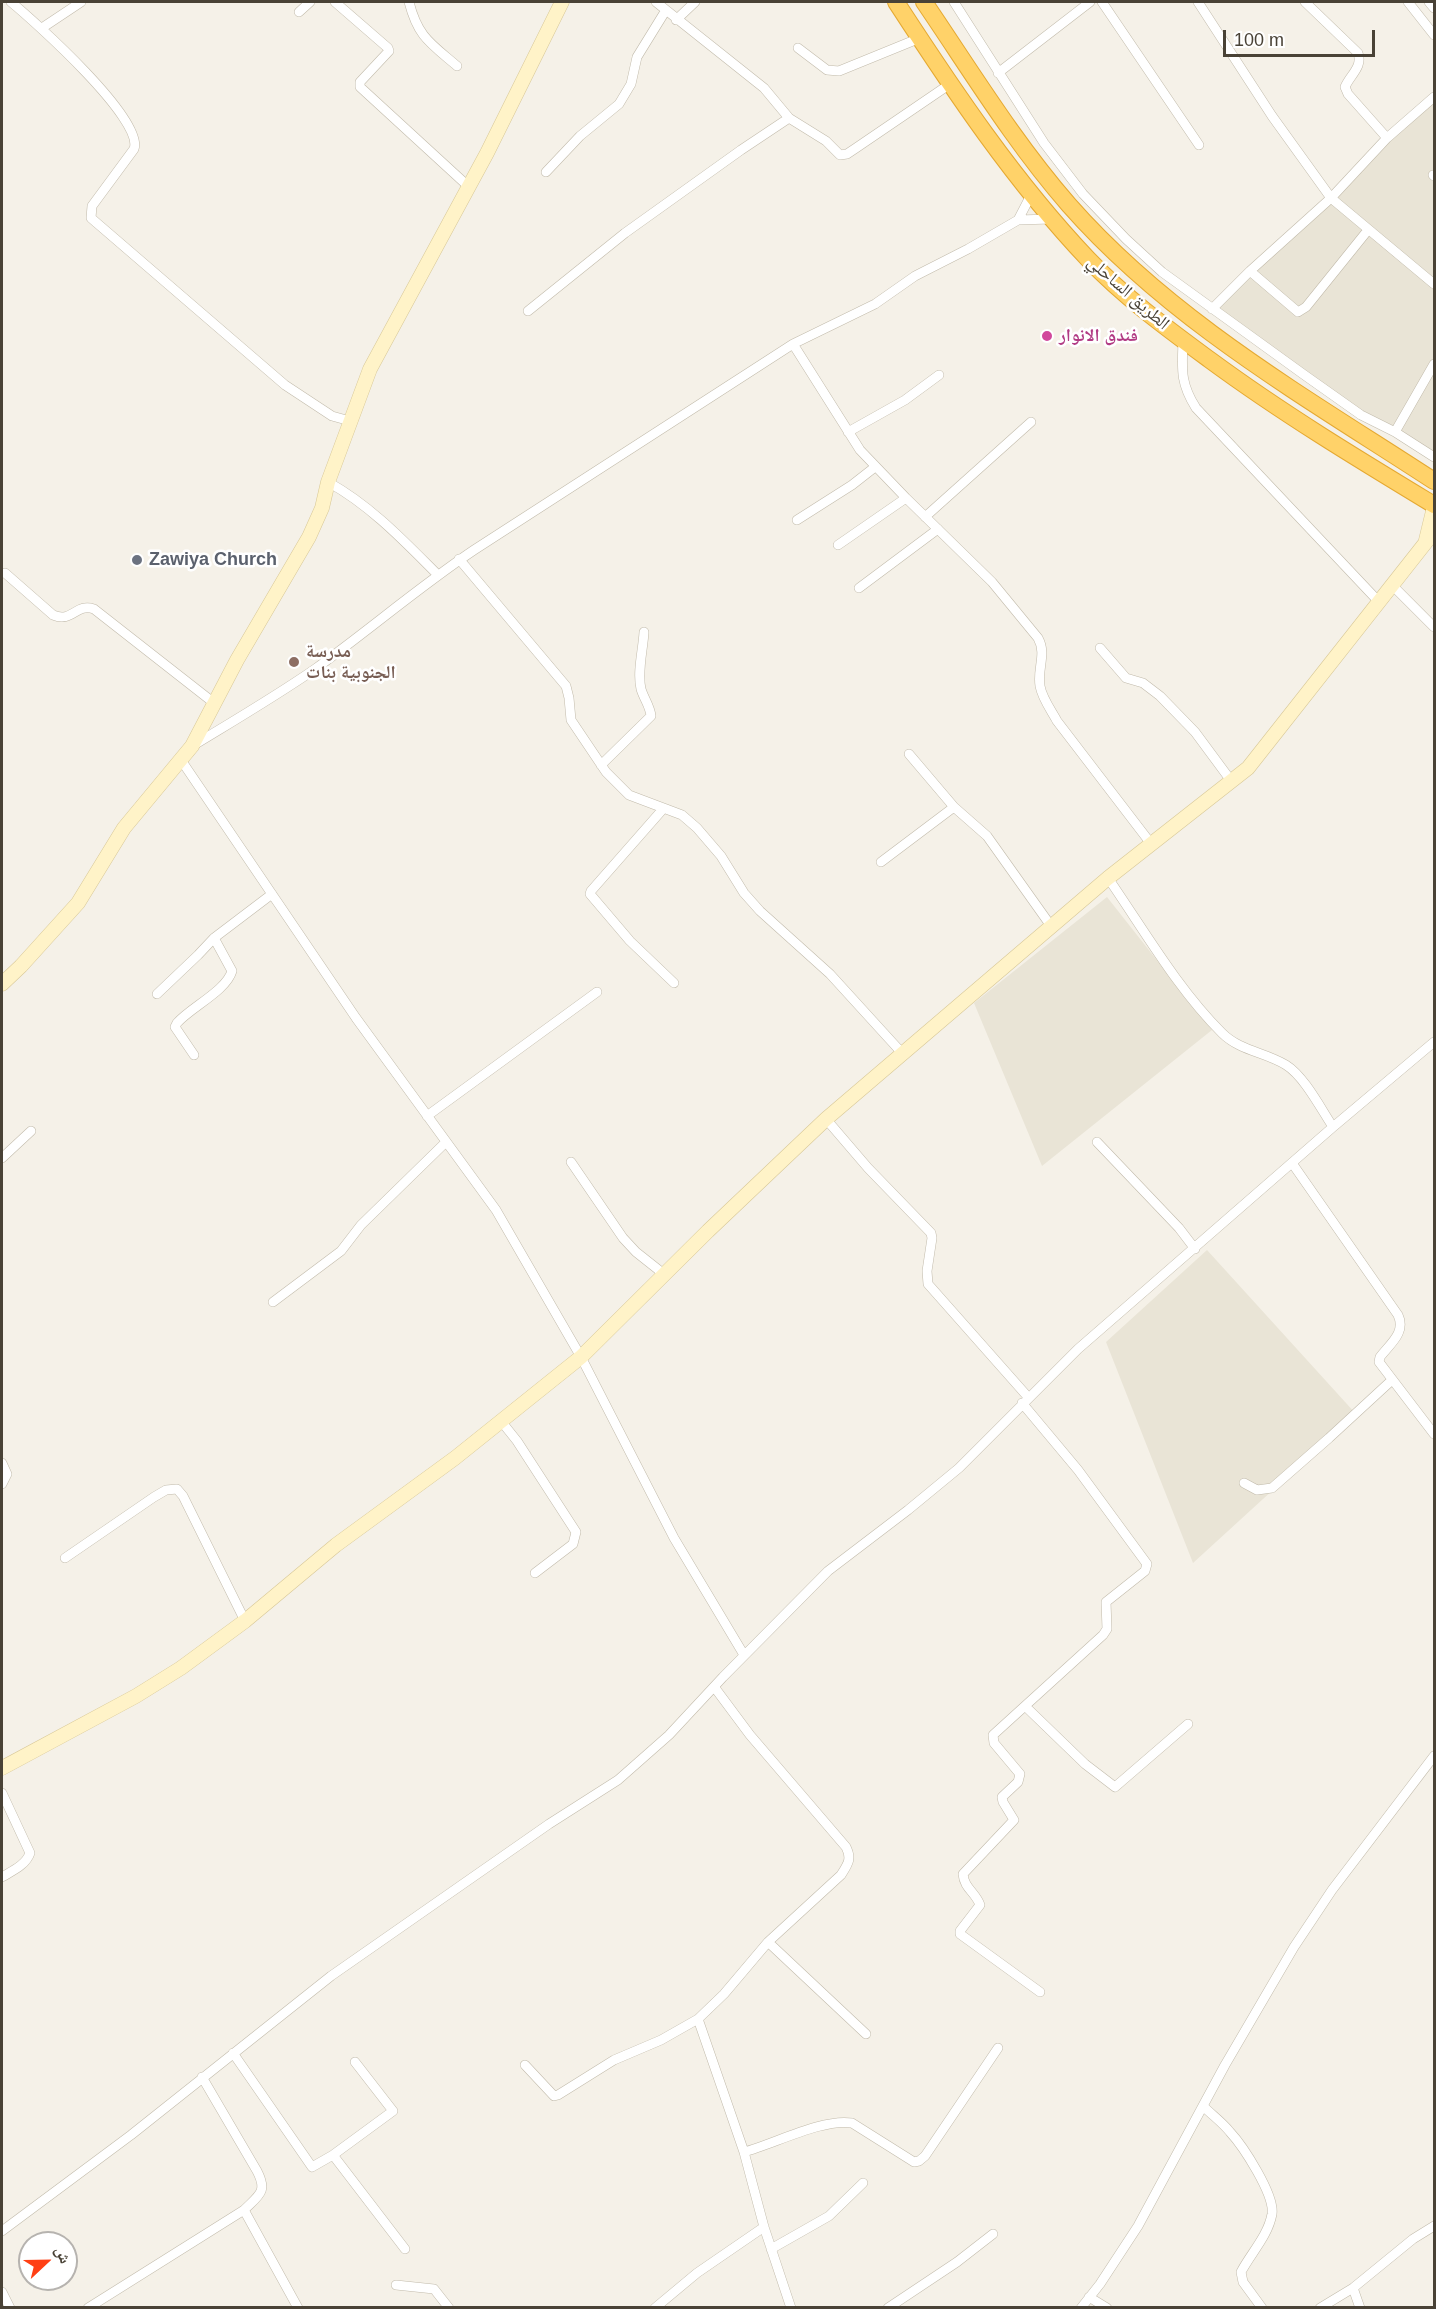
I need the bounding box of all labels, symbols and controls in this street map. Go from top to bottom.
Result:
scale bar [1226,18,1378,56]
text: 100 m [1234,30,1284,50]
street label: الطريق الساحلي [1082,251,1174,335]
place label: فندق الانوار [1059,325,1138,347]
marker: فندق الانوار [1040,329,1054,343]
place label: Zawiya Church [149,549,277,571]
marker: Zawiya Church [130,553,144,567]
place label: مدرسة الجنوبية بنات [306,641,396,684]
marker: مدرسة الجنوبية بنات [287,655,301,669]
north arrow [18,2231,78,2291]
text: ش [52,2244,74,2266]

